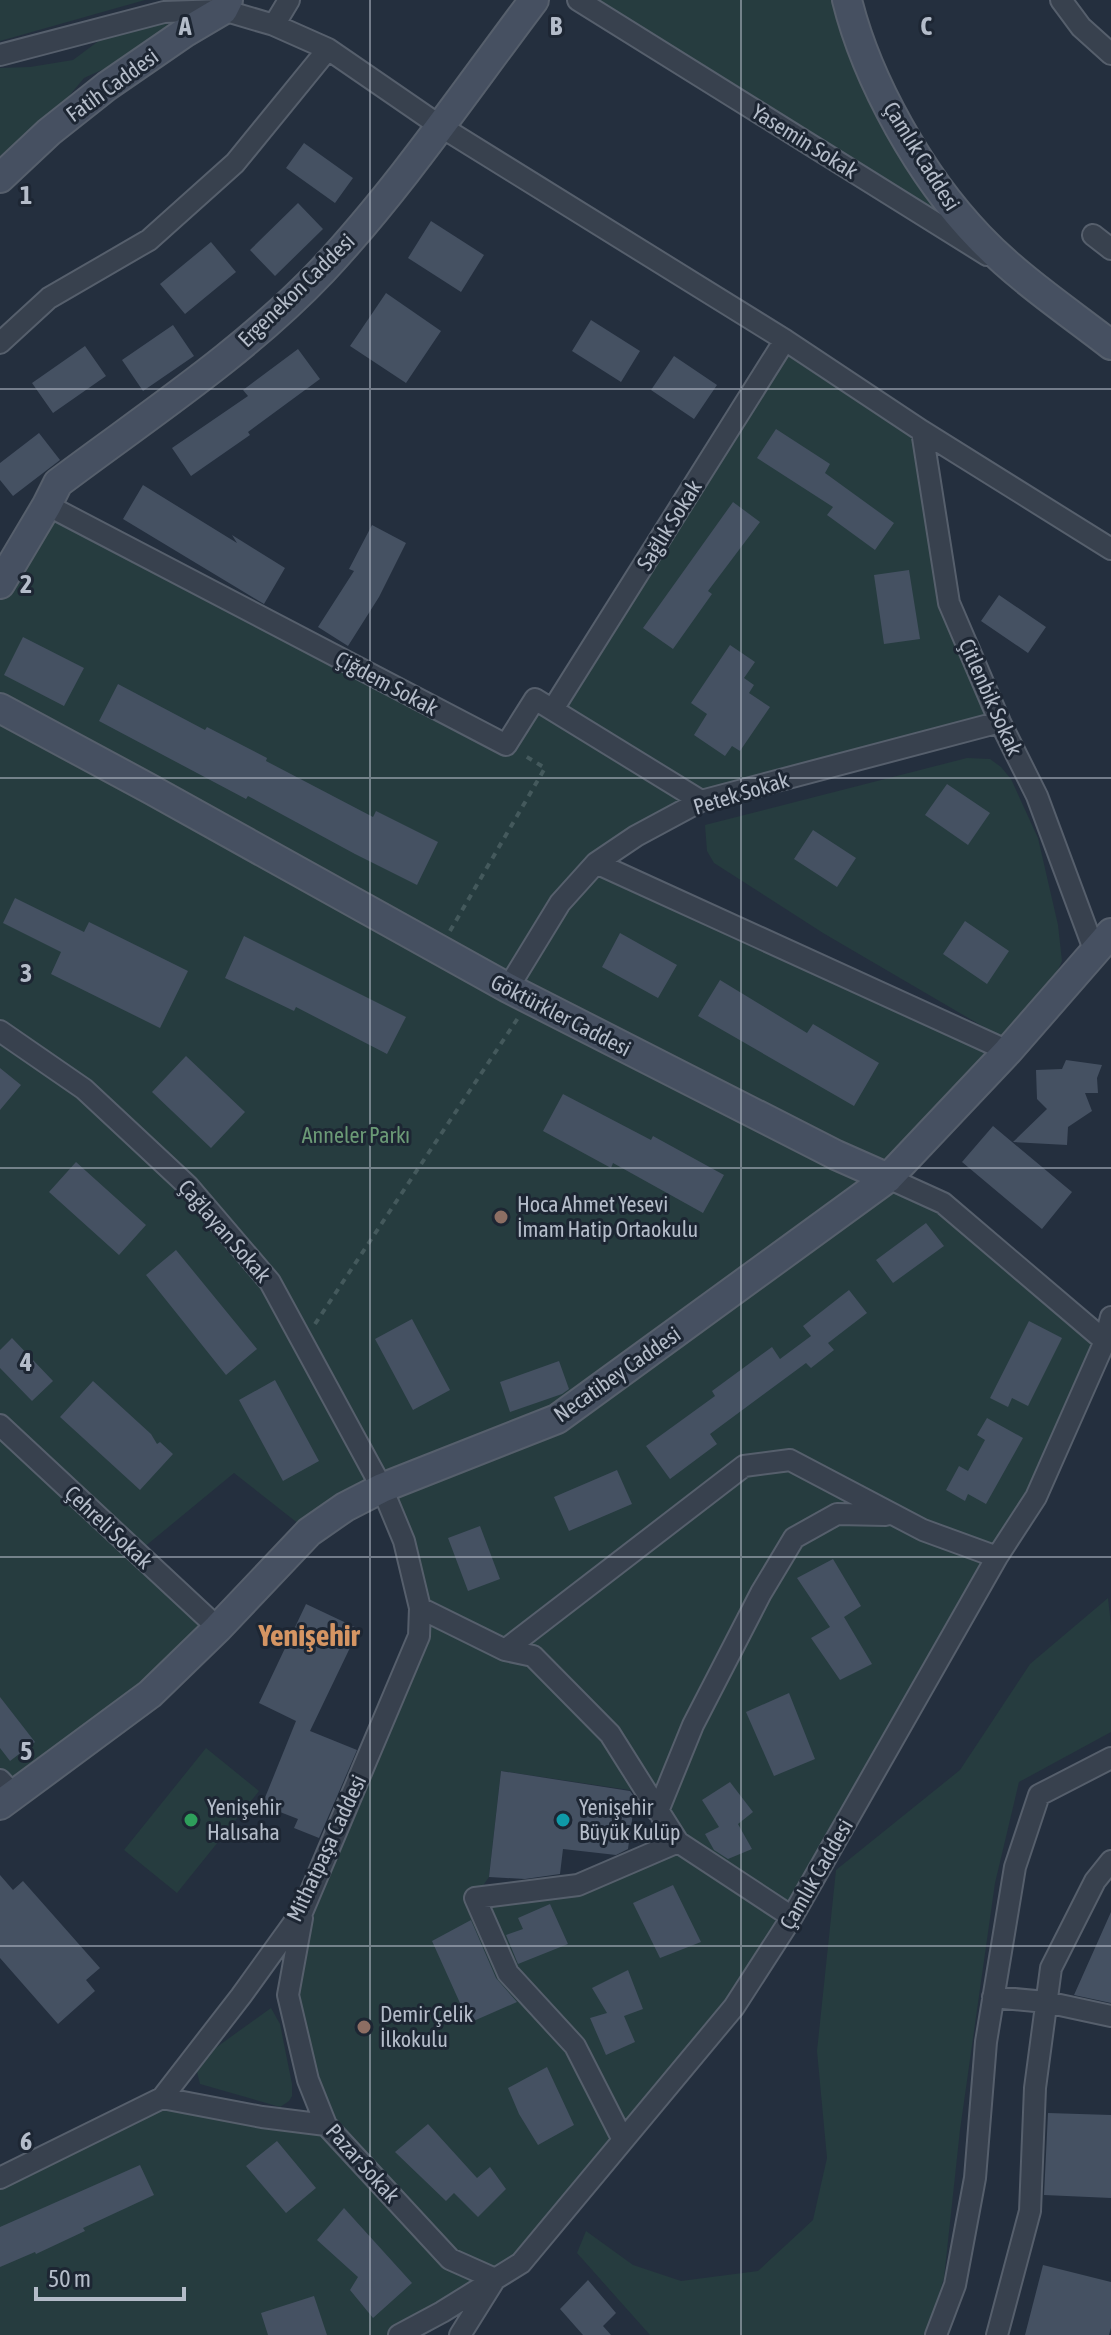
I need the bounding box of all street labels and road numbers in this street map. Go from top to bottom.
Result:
street label: Fatih Caddesi [61,43,163,127]
street label: Çamlık Caddesi [878,97,966,215]
street label: Yasemin Sokak [747,98,863,184]
street label: Ergenekon Caddesi [232,228,360,352]
street label: Sağlık Sokak [631,475,707,575]
street label: Çitlenbik Sokak [954,635,1028,760]
street label: Çiğdem Sokak [331,645,443,721]
street label: Petek Sokak [690,766,792,820]
street label: Göktürkler Caddesi [487,969,635,1061]
street label: Çağlayan Sokak [173,1174,277,1288]
street label: Necatibey Caddesi [549,1321,685,1427]
street label: Çehreli Sokak [60,1480,158,1574]
street label: Mithatpaşa Caddesi [281,1771,371,1925]
street label: Çamlık Caddesi [774,1814,858,1934]
street label: Pazar Sokak [321,2118,405,2208]

